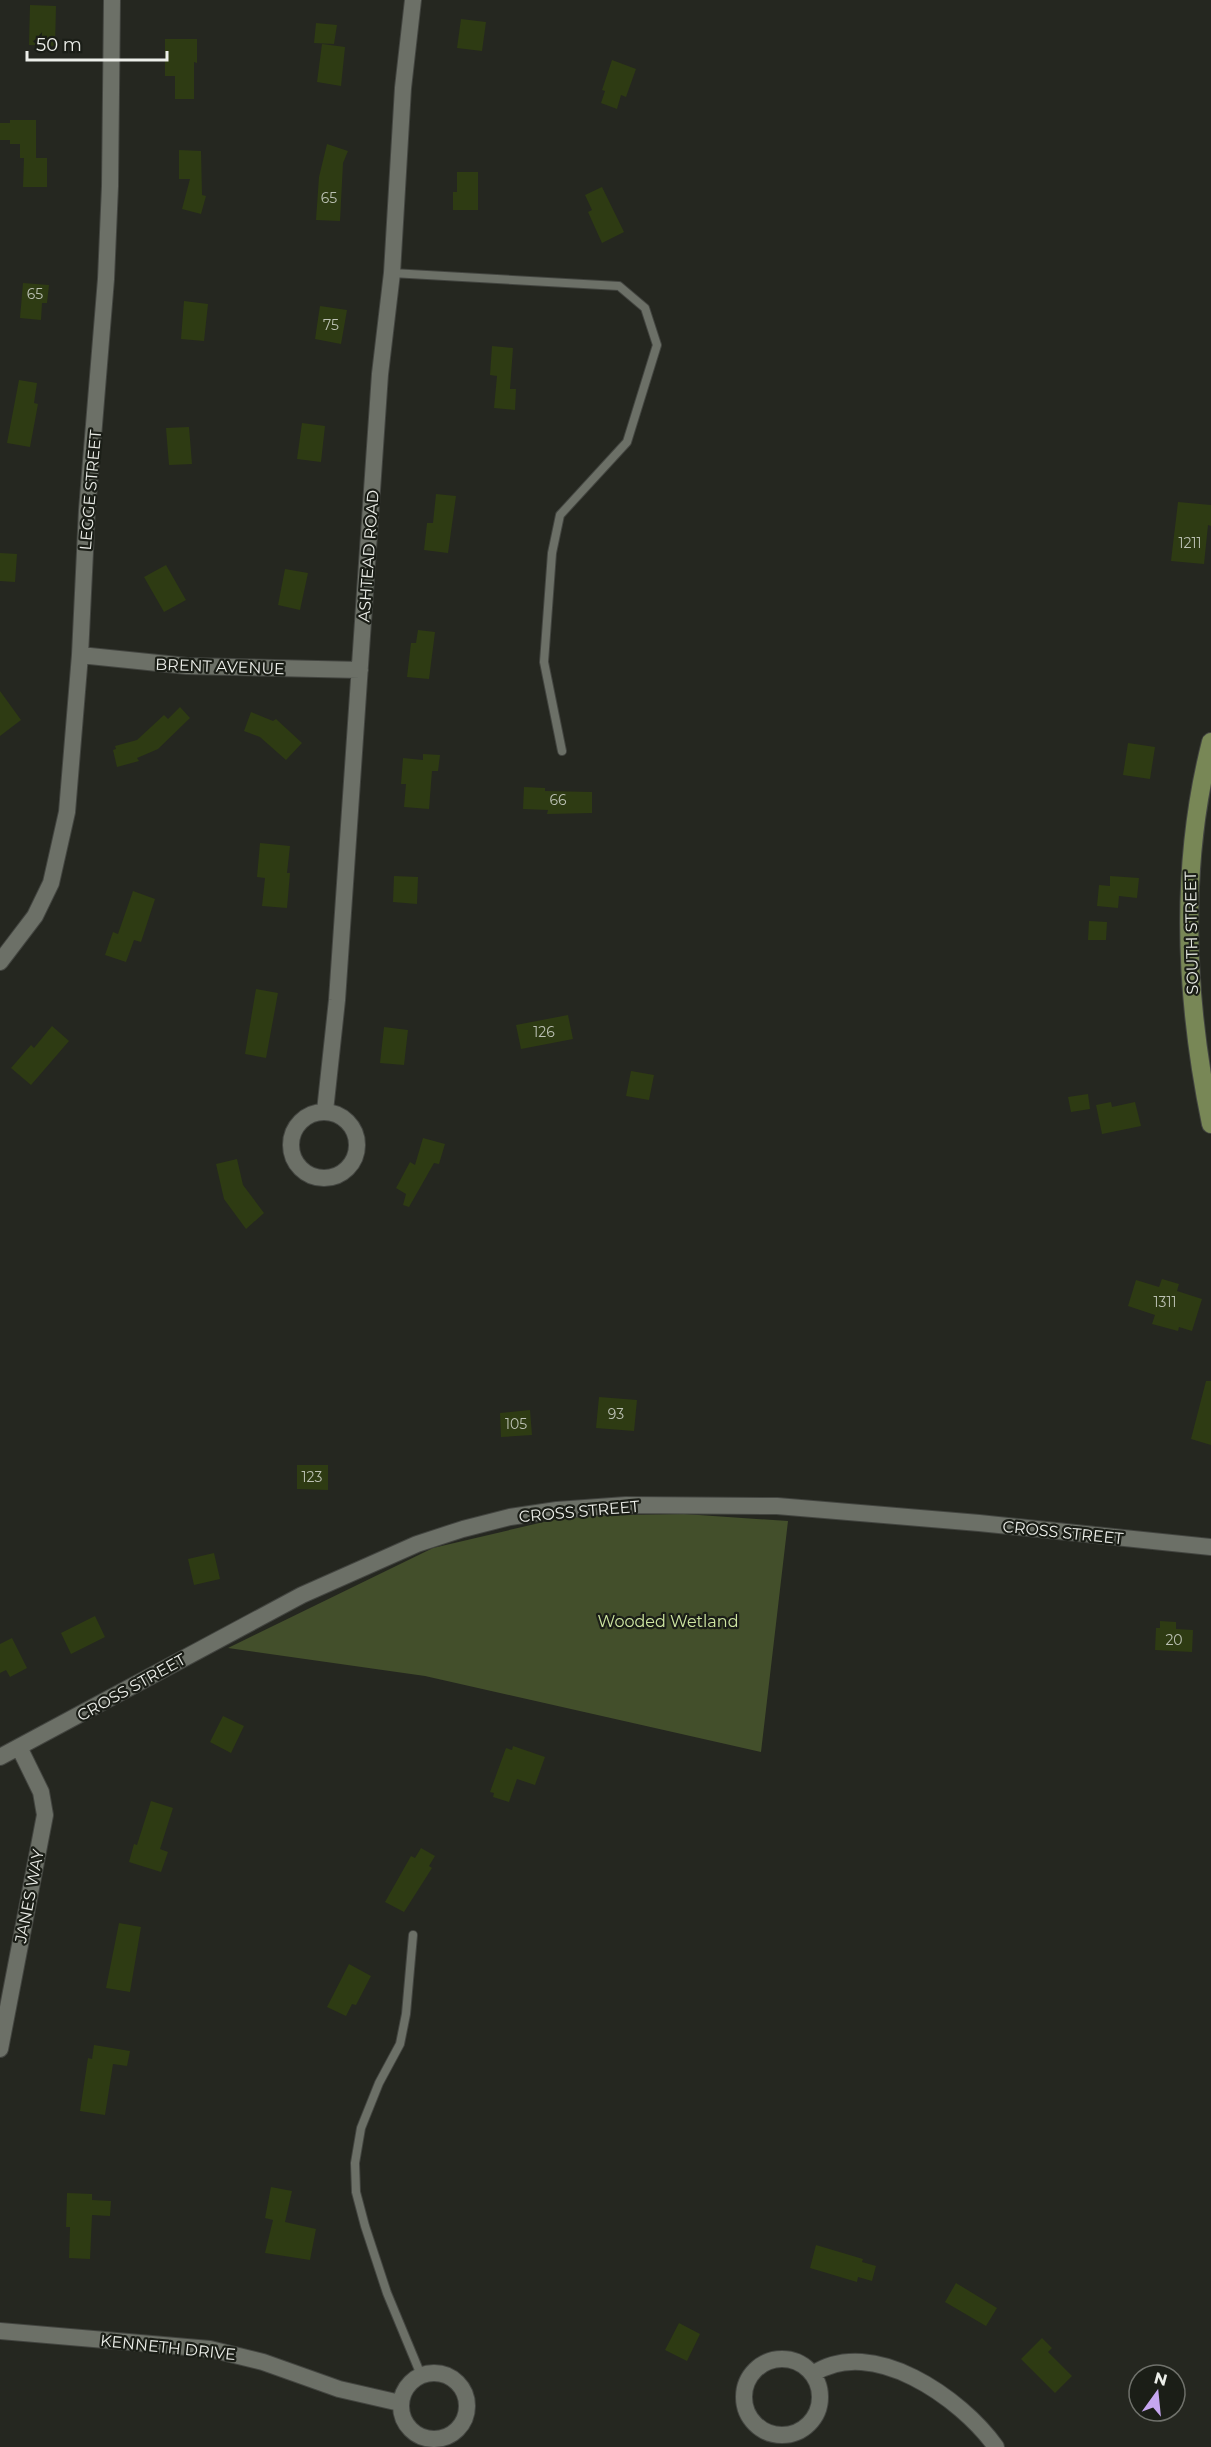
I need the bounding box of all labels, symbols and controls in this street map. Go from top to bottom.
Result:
scale bar [27,24,166,62]
text: 50 m [36,34,82,56]
house number: 65 [321,189,337,207]
house number: 65 [27,285,43,303]
house number: 75 [323,316,339,334]
street label: LEGGE STREET [76,428,105,551]
street label: ASHTEAD ROAD [354,489,383,623]
house number: 1211 [1178,534,1202,552]
street label: BRENT AVENUE [155,655,285,678]
house number: 66 [549,791,567,809]
street label: SOUTH STREET [1181,870,1202,995]
house number: 126 [533,1023,555,1041]
house number: 1311 [1153,1293,1177,1311]
house number: 93 [608,1405,624,1423]
house number: 105 [505,1415,527,1433]
house number: 123 [302,1468,323,1486]
street label: CROSS STREET [518,1497,641,1526]
street label: CROSS STREET [1002,1517,1125,1548]
park label: Wooded Wetland [598,1612,738,1631]
house number: 20 [1165,1631,1183,1649]
street label: CROSS STREET [74,1649,190,1725]
street label: JANES WAY [11,1847,48,1946]
street label: KENNETH DRIVE [99,2331,237,2364]
north arrow [1127,2363,1187,2423]
text: N [1152,2368,1169,2390]

